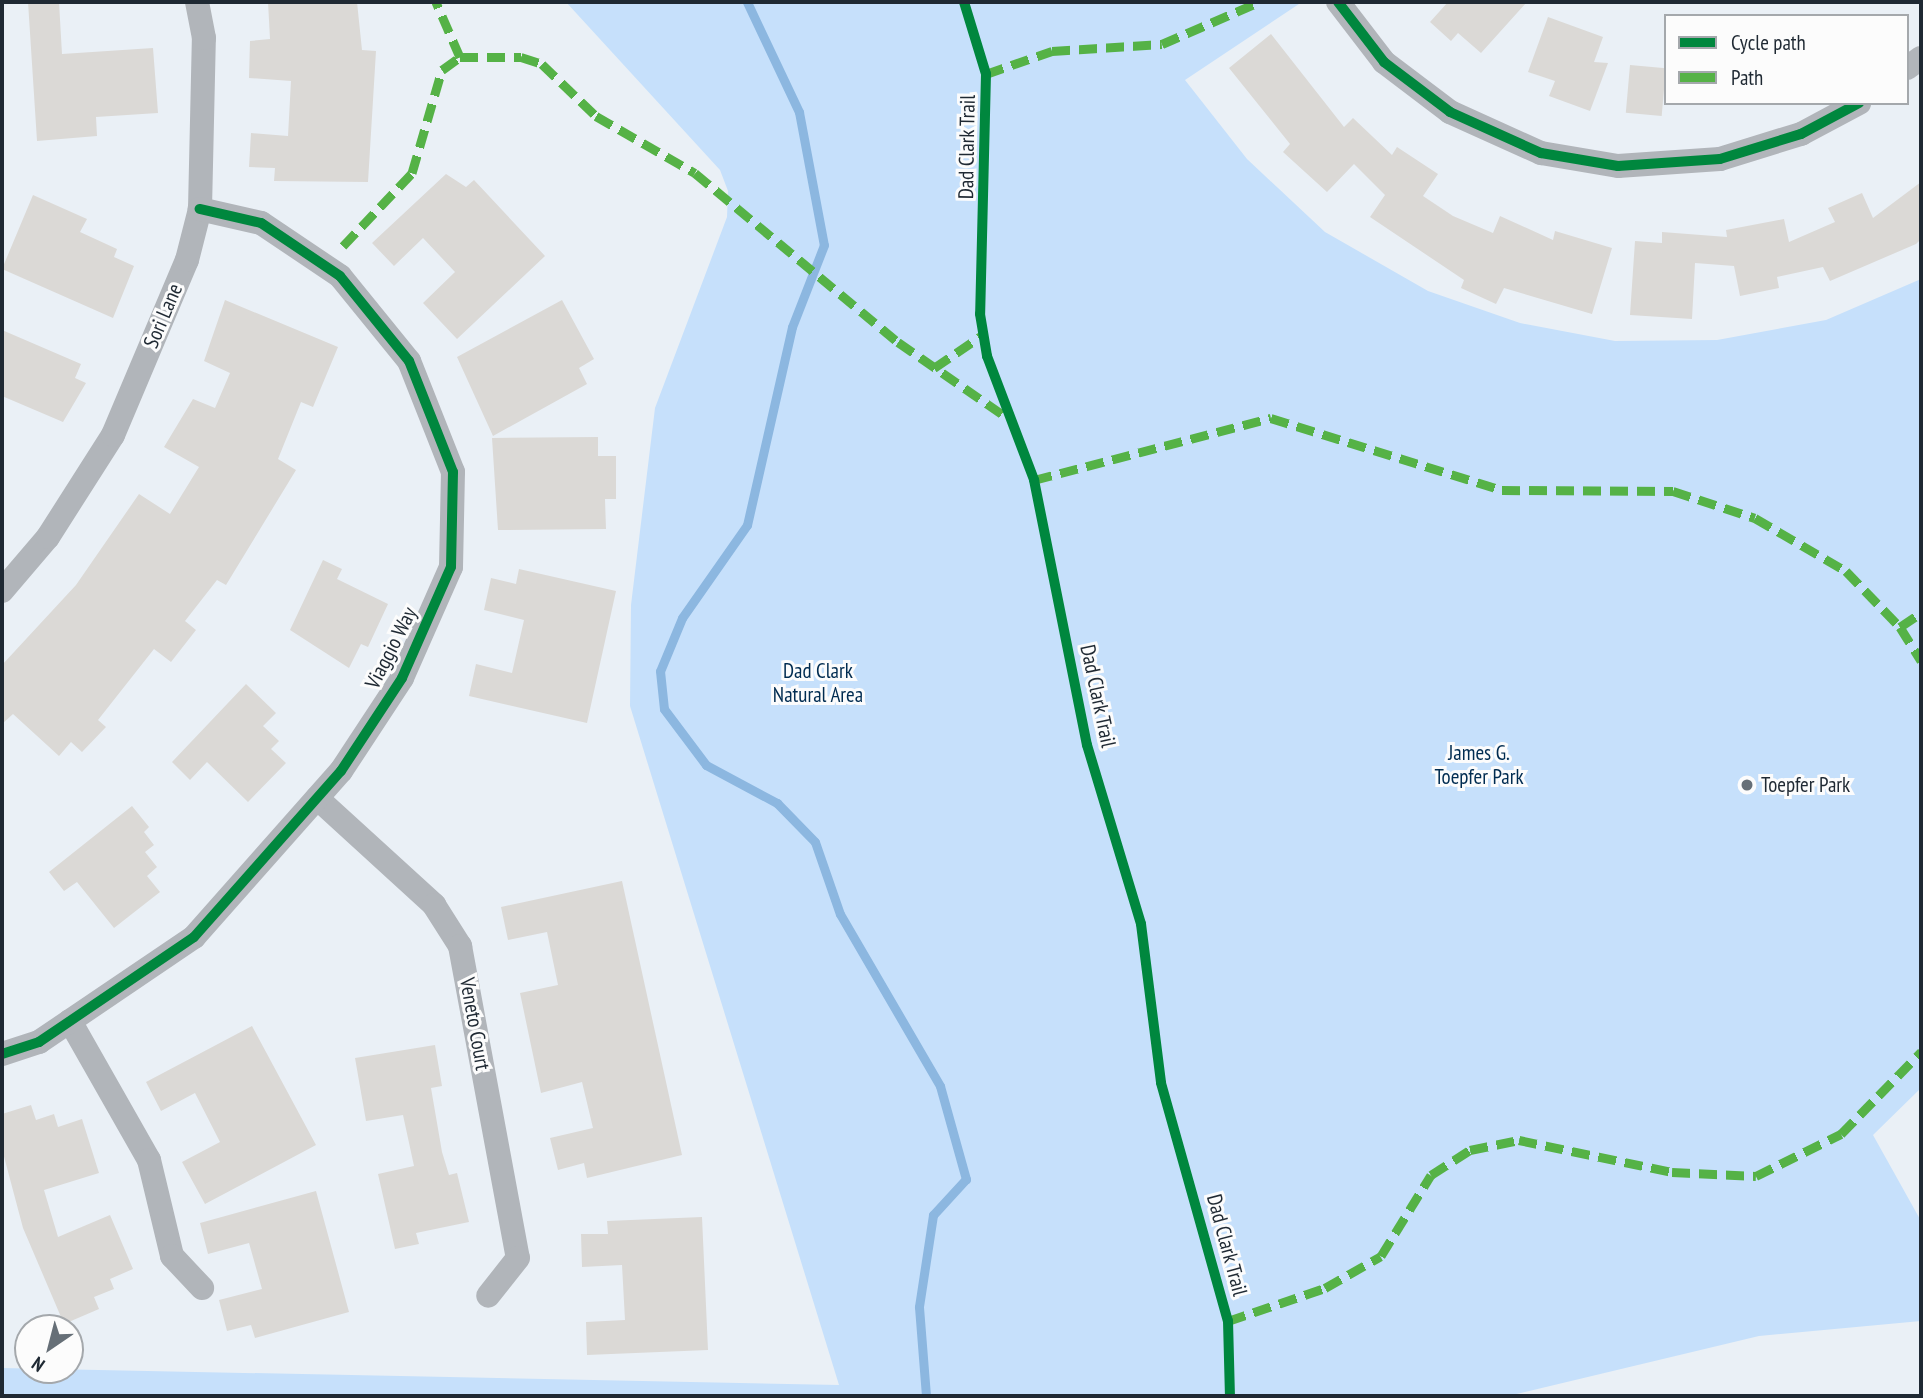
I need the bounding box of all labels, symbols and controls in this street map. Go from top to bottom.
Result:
legend [1664,14,1909,105]
text: Cycle path [1731,29,1806,56]
text: Path [1731,64,1763,91]
street label: Dad Clark Trail [953,94,981,200]
street label: Sori Lane [138,280,188,352]
street label: Viaggio Way [360,603,422,693]
street label: Dad Clark Trail [1075,642,1121,750]
park label: Dad Clark Natural Area [773,658,863,708]
park label: James G. Toepfer Park [1434,740,1524,790]
place label: Toepfer Park [1761,772,1850,798]
marker: Toepfer Park [1739,777,1755,793]
street label: Veneto Court [454,976,496,1072]
street label: Dad Clark Trail [1201,1191,1253,1299]
north arrow [14,1314,84,1384]
text: N [27,1352,49,1377]

